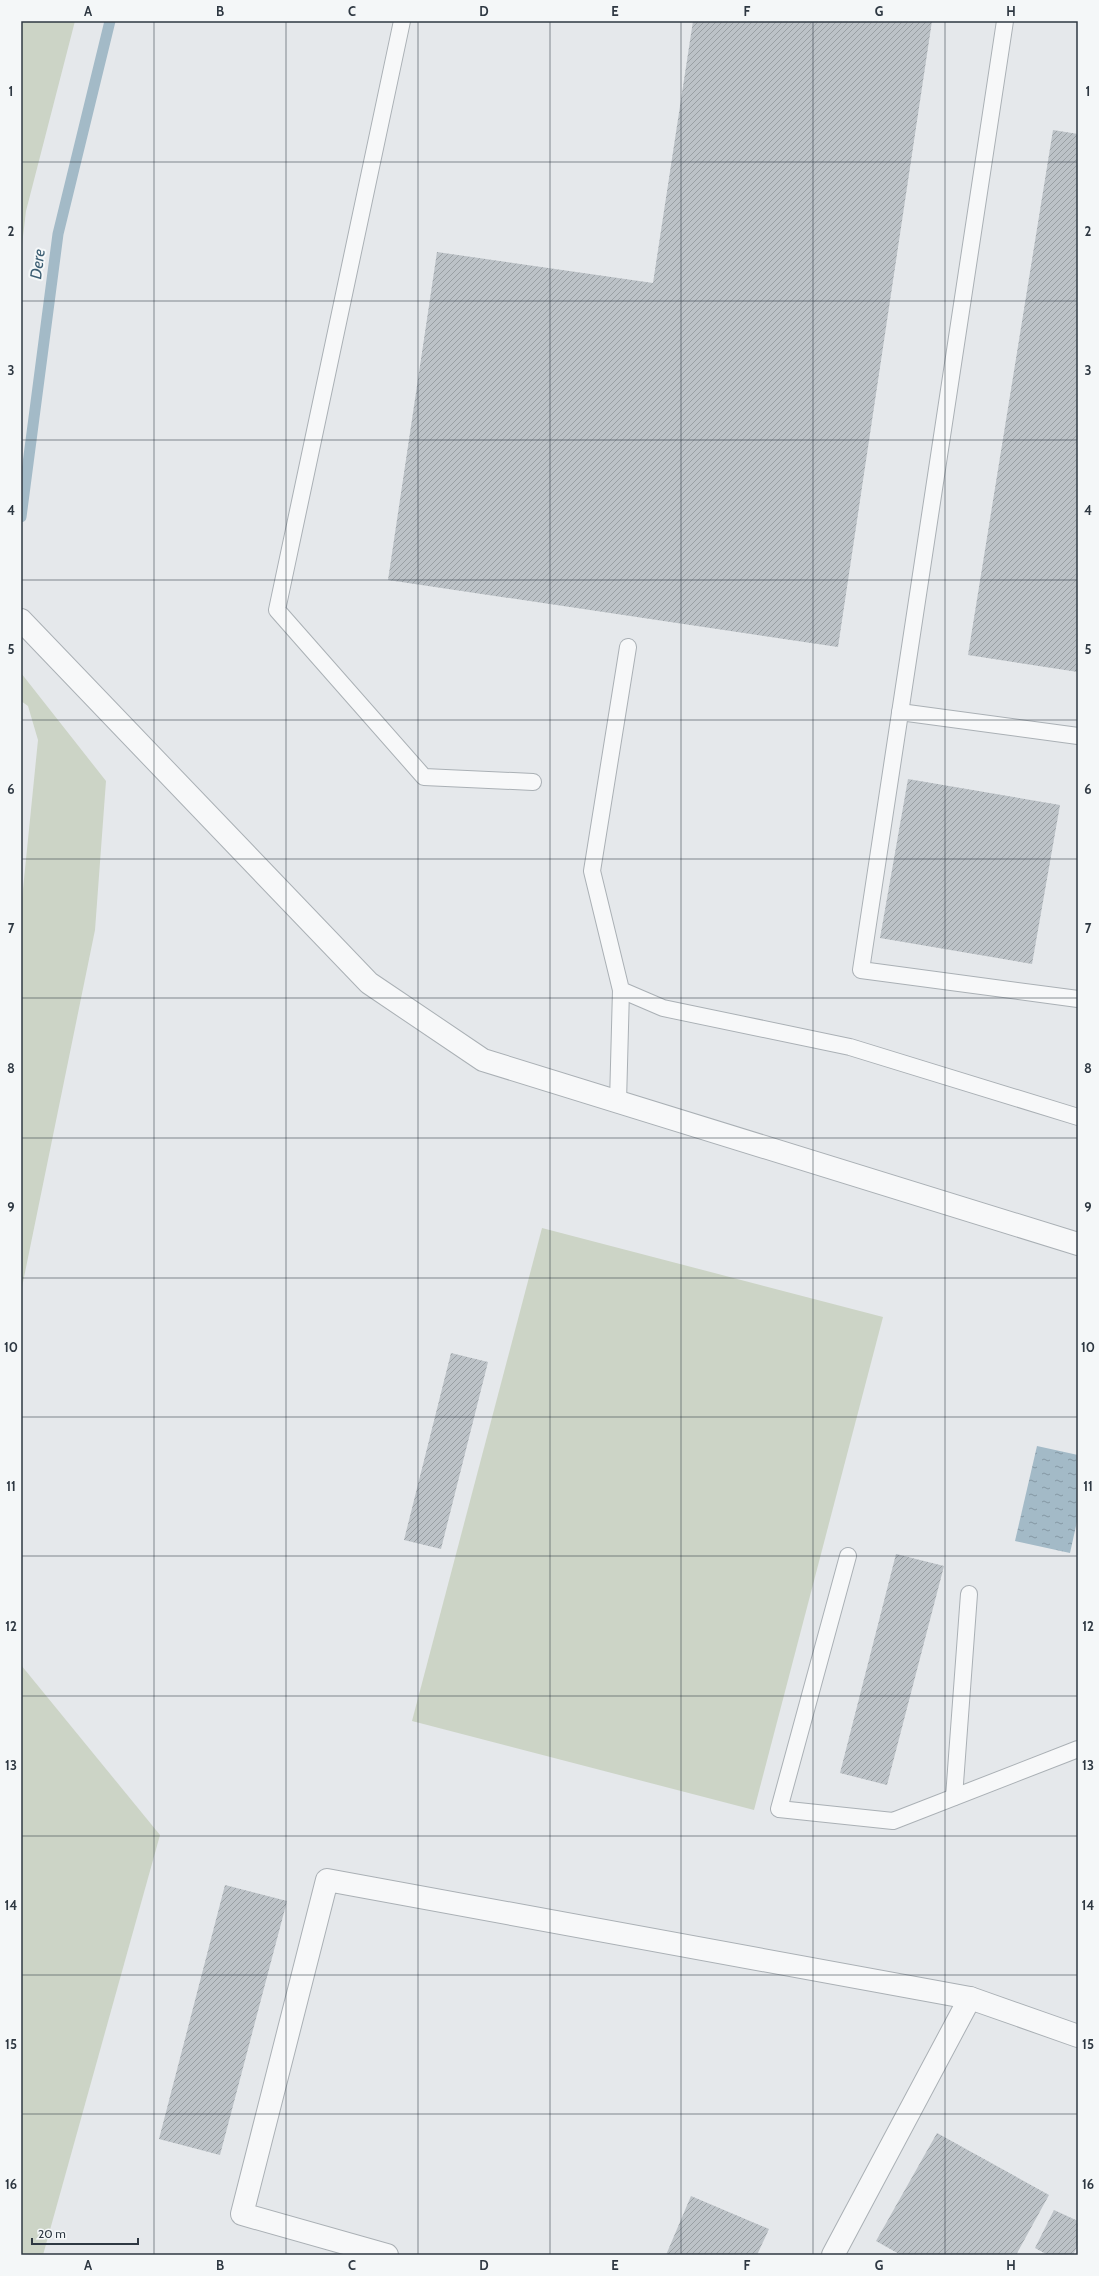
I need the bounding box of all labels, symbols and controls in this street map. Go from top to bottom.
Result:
text: A [84,3,93,19]
text: B [216,3,224,19]
text: C [348,3,356,19]
text: D [479,3,489,19]
text: E [611,3,619,19]
text: F [744,3,751,19]
text: G [875,3,884,19]
text: H [1006,3,1016,19]
text: 1 [9,83,13,99]
text: 1 [1086,83,1090,99]
text: 2 [8,223,15,239]
text: 2 [1085,223,1092,239]
water label: Dere [26,248,49,280]
text: 3 [7,362,15,378]
text: 3 [1084,362,1092,378]
text: 4 [7,502,15,518]
text: 4 [1084,502,1092,518]
text: 5 [8,641,15,657]
text: 5 [1085,641,1092,657]
text: 6 [7,781,15,797]
text: 6 [1084,781,1092,797]
text: 7 [8,920,15,936]
text: 7 [1085,920,1092,936]
text: 8 [7,1060,15,1076]
text: 8 [1084,1060,1092,1076]
text: 9 [7,1199,15,1215]
text: 9 [1084,1199,1092,1215]
text: 10 [4,1339,18,1355]
text: 10 [1081,1339,1095,1355]
text: 11 [6,1478,16,1494]
text: 11 [1083,1478,1093,1494]
text: 12 [5,1618,17,1634]
text: 12 [1082,1618,1094,1634]
text: 13 [5,1757,17,1773]
text: 13 [1082,1757,1094,1773]
text: 14 [5,1897,17,1913]
text: 14 [1082,1897,1094,1913]
text: 15 [5,2036,17,2052]
text: 15 [1082,2036,1094,2052]
text: 16 [5,2176,17,2192]
text: 16 [1082,2176,1094,2192]
scale bar [32,2220,138,2246]
text: 20 m [38,2226,66,2241]
text: A [84,2257,93,2273]
text: B [216,2257,224,2273]
text: C [348,2257,356,2273]
text: D [479,2257,489,2273]
text: E [611,2257,619,2273]
text: F [744,2257,751,2273]
text: G [875,2257,884,2273]
text: H [1006,2257,1016,2273]

